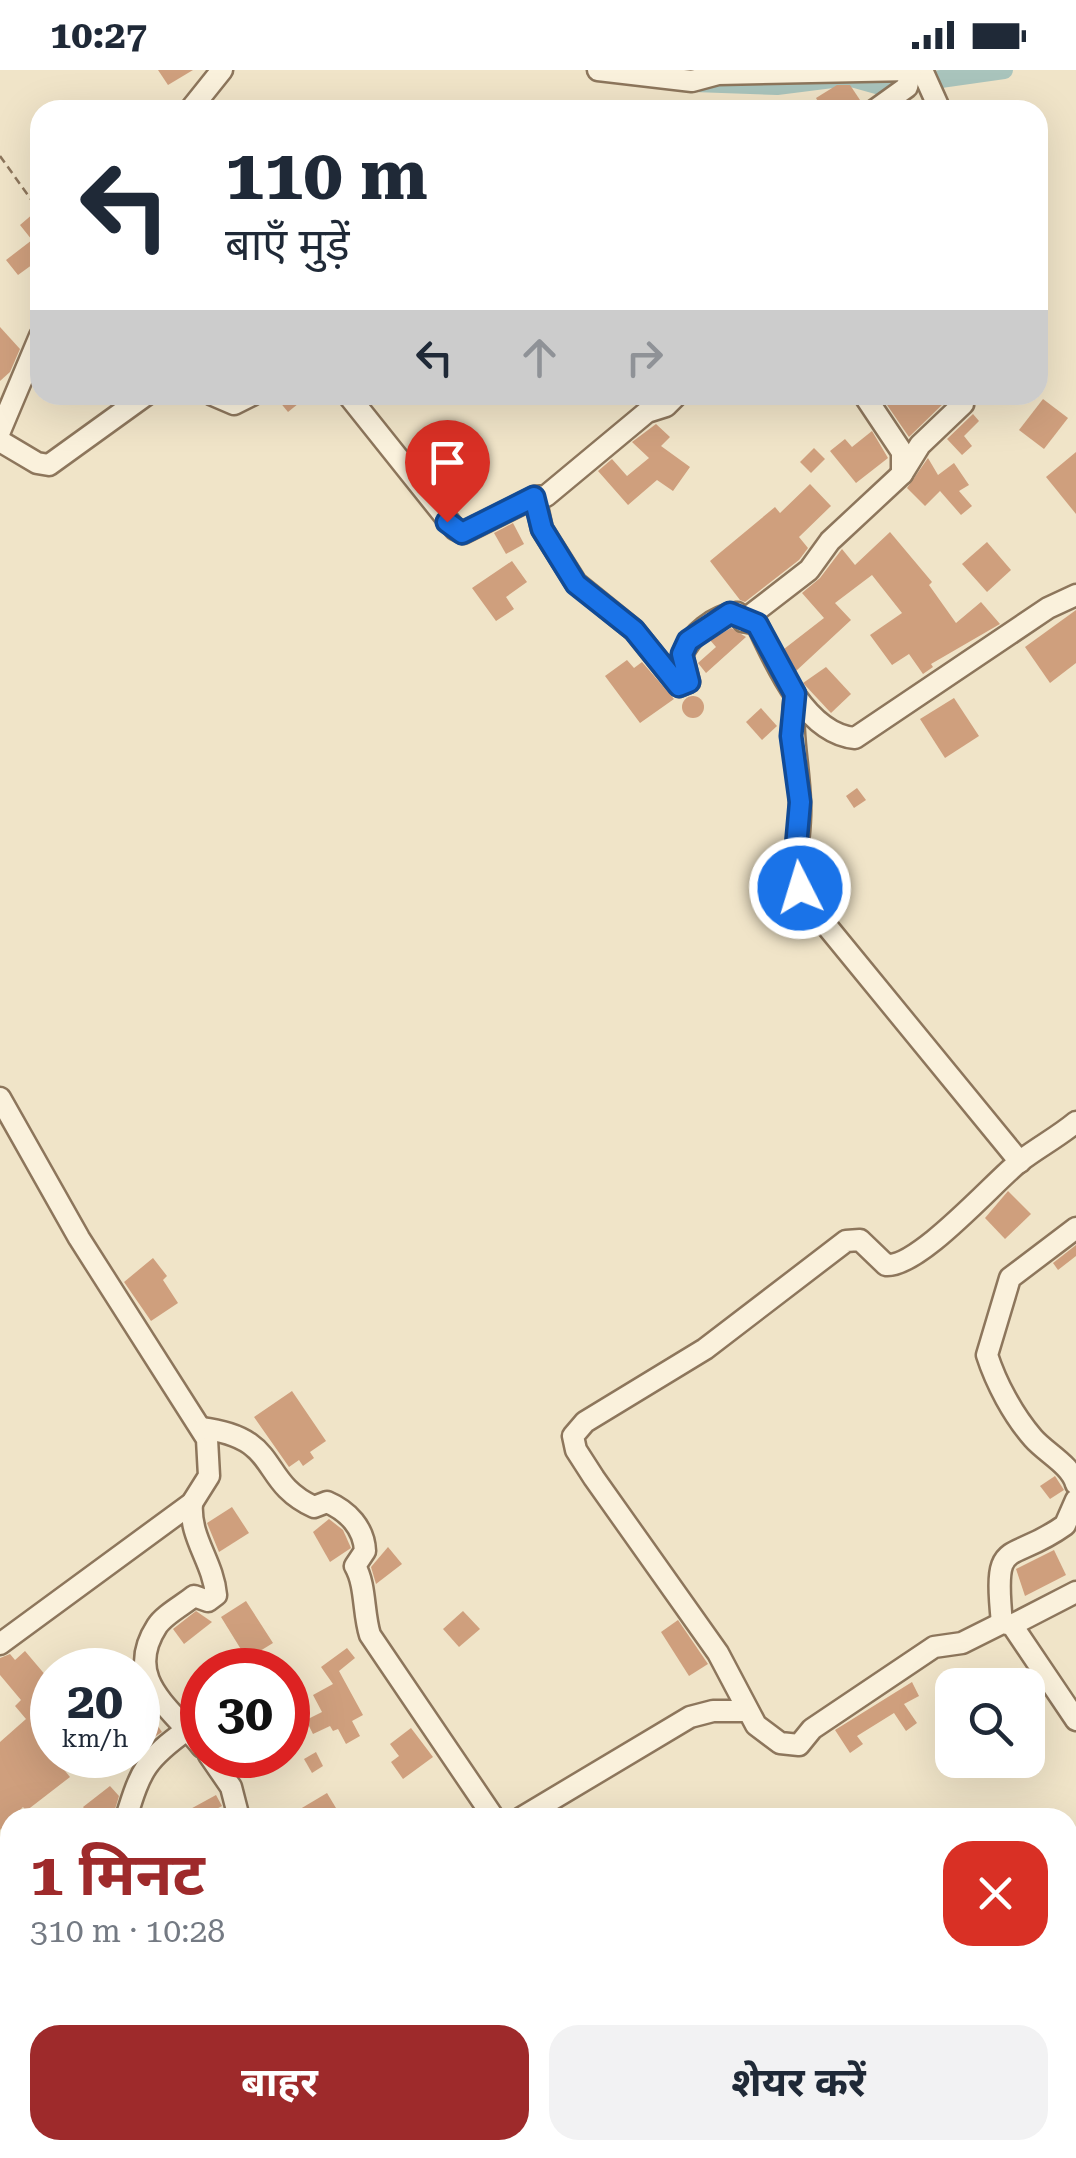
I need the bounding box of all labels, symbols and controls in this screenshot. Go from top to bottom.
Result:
text: 10:27 [50,13,147,57]
text: 110 m [225,134,428,216]
icon: left [60,140,190,270]
text: बाएँ मुड़ें [225,218,350,271]
icon: left [407,330,462,385]
icon: ahead [512,330,567,385]
icon: right [617,330,672,385]
pin [405,420,490,523]
icon: arrive [420,435,475,490]
position arrow [748,836,852,940]
speed limit sign: 30 [180,1648,310,1778]
map controls [935,1668,1045,1778]
button: search [935,1668,1045,1778]
text: 20 [67,1672,123,1730]
text: km/h [62,1724,128,1753]
text: 1 मिनट [30,1839,205,1910]
button: close [943,1841,1048,1946]
text: 310 m · 10:28 [30,1912,225,1950]
button: बाहर [30,2025,529,2140]
button: शेयर करें [549,2025,1048,2140]

